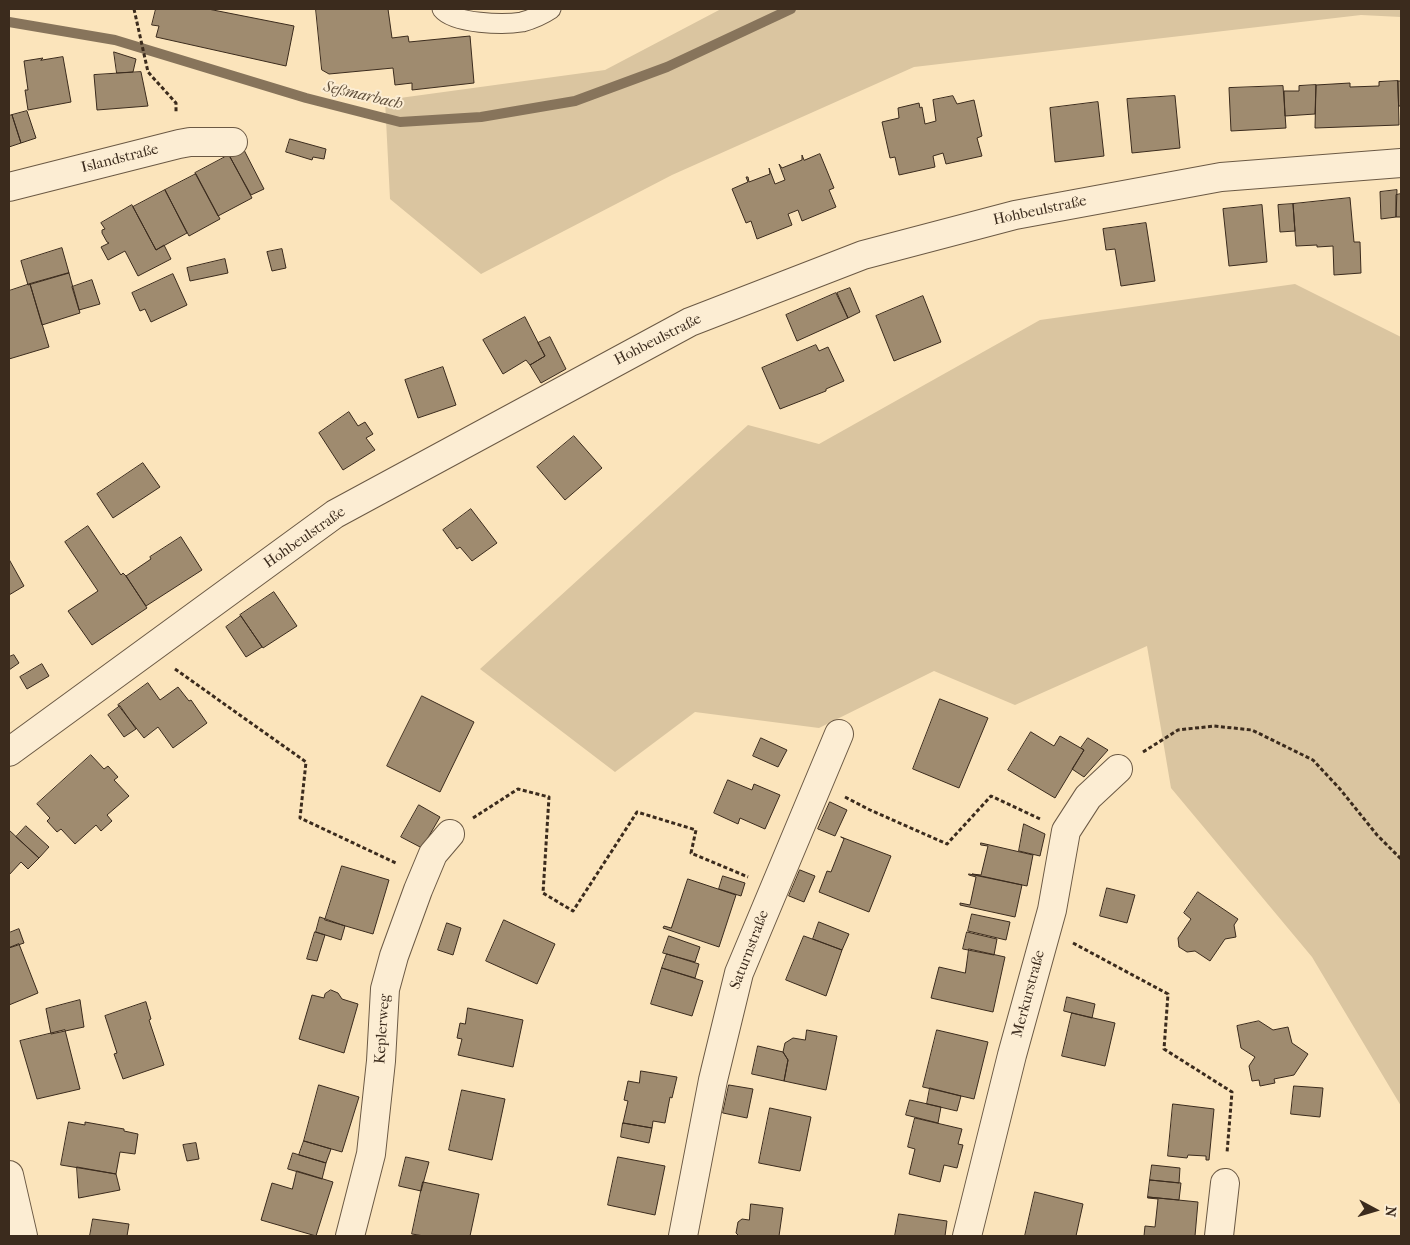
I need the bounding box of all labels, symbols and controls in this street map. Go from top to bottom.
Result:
water label: Seßmarbach [321,78,405,114]
street label: Islandstraße [79,141,161,177]
street label: Hohbeulstraße [992,192,1088,230]
street label: Hohbeulstraße [611,310,705,370]
street label: Hohbeulstraße [261,503,349,573]
street label: Saturnstraße [727,908,773,992]
street label: Merkurstraße [1009,948,1049,1040]
street label: Keplerweg [372,993,394,1065]
north arrow [1350,1185,1400,1235]
text: N [1381,1205,1399,1218]

